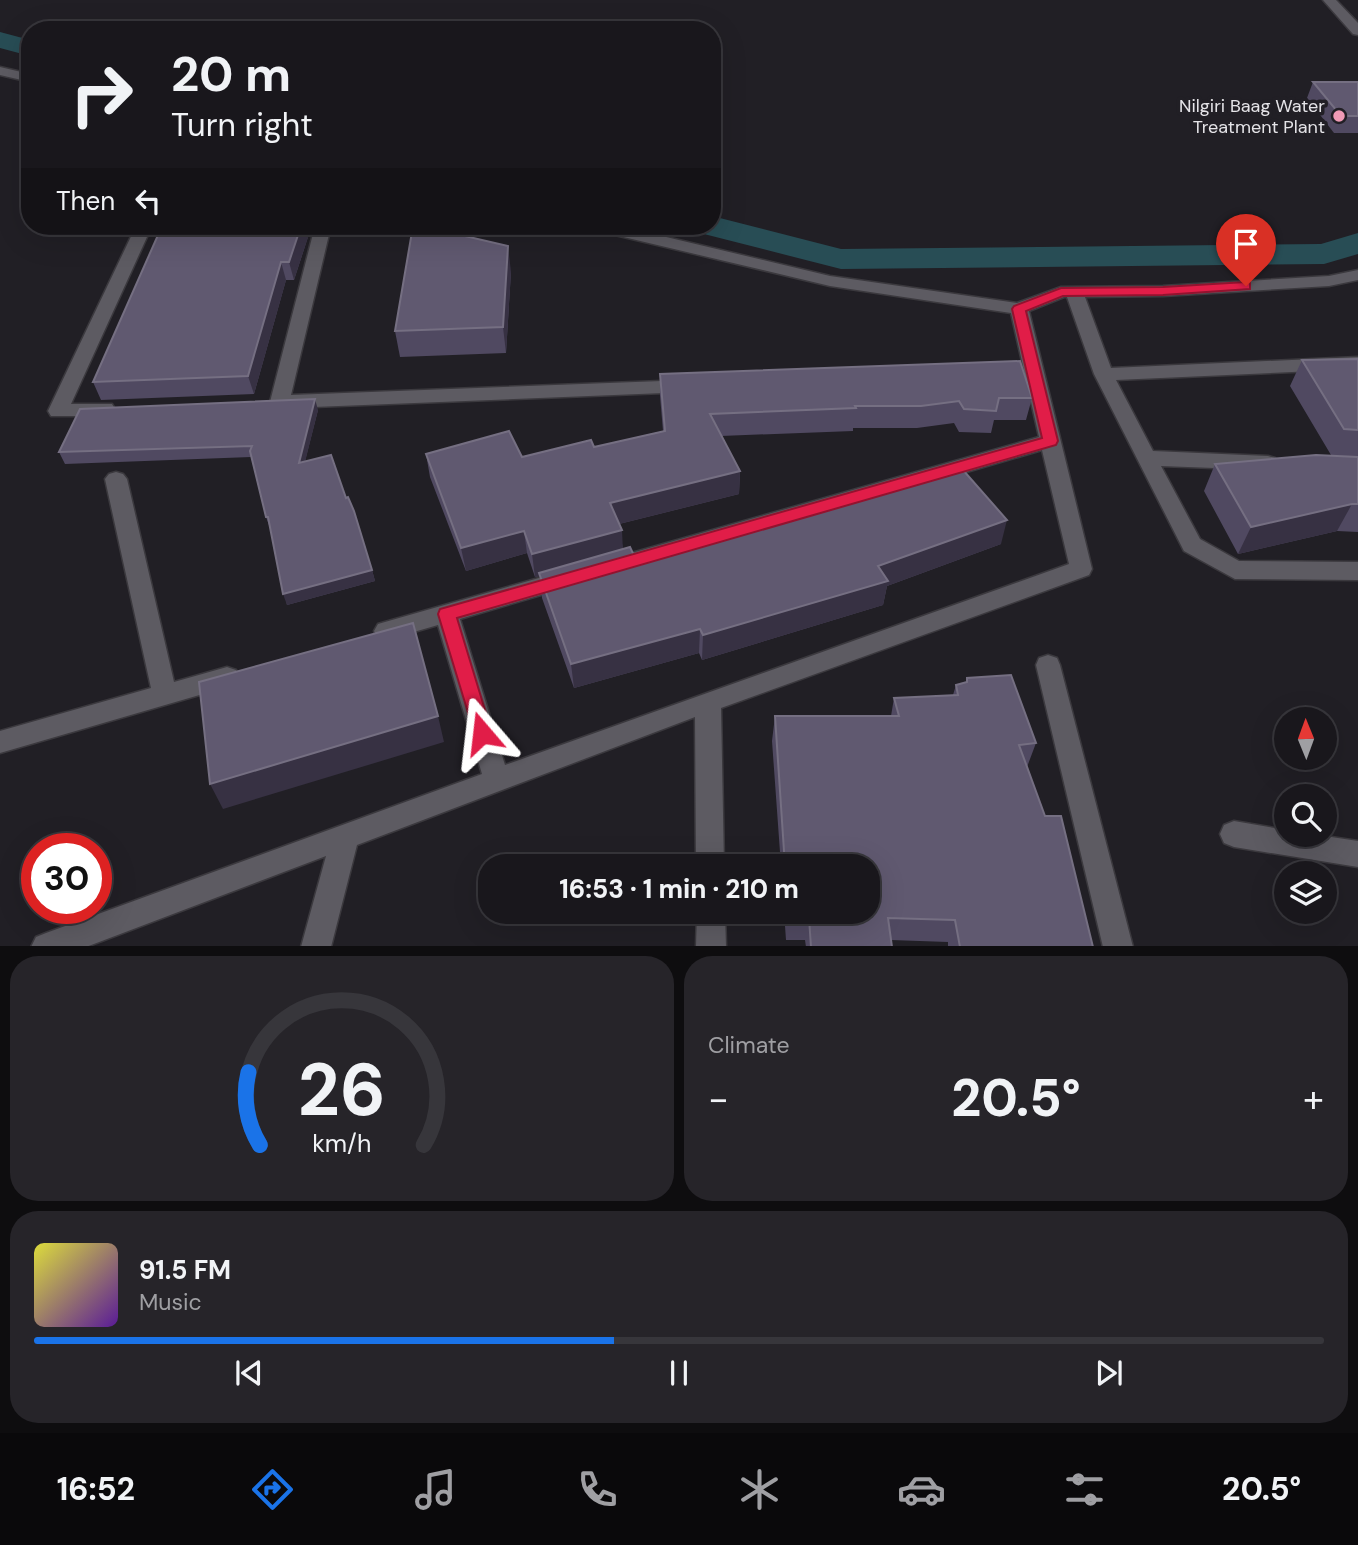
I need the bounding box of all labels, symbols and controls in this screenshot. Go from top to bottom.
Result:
text: 20 m [171,42,291,106]
icon: right [56,49,147,140]
place label: Nilgiri Baag Water Treatment Plant [1179,94,1325,139]
text: Turn right [171,104,313,146]
marker: Nilgiri Baag Water Treatment Plant [1331,108,1347,124]
icon: left [129,182,167,220]
text: Then [56,184,115,218]
pin [1216,214,1276,286]
icon: arrive [1227,225,1265,263]
position arrow [445,696,519,770]
north arrow [1274,707,1337,770]
map controls [1274,707,1337,924]
button: search [1274,784,1337,847]
speed limit sign: 30 [21,833,112,924]
button: layers [1274,861,1337,924]
text: 16:53 · 1 min · 210 m [559,872,799,906]
text: Climate [708,1030,790,1060]
text: 26 [298,1043,386,1138]
text: 20.5° [951,1064,1081,1132]
text: − [708,1074,729,1124]
text: + [1303,1074,1324,1124]
text: km/h [312,1126,372,1159]
text: 91.5 FM [139,1253,231,1287]
text: Music [139,1287,202,1317]
icon: previous [230,1354,268,1392]
icon: pause [660,1354,698,1392]
icon: next [1090,1354,1128,1392]
icon: directions [248,1465,297,1514]
icon: music [411,1465,460,1514]
icon: phone [573,1465,622,1514]
icon: climate [735,1465,784,1514]
icon: car [897,1465,946,1514]
icon: filters [1060,1465,1109,1514]
text: 16:52 [57,1468,135,1510]
text: 20.5° [1222,1468,1301,1510]

